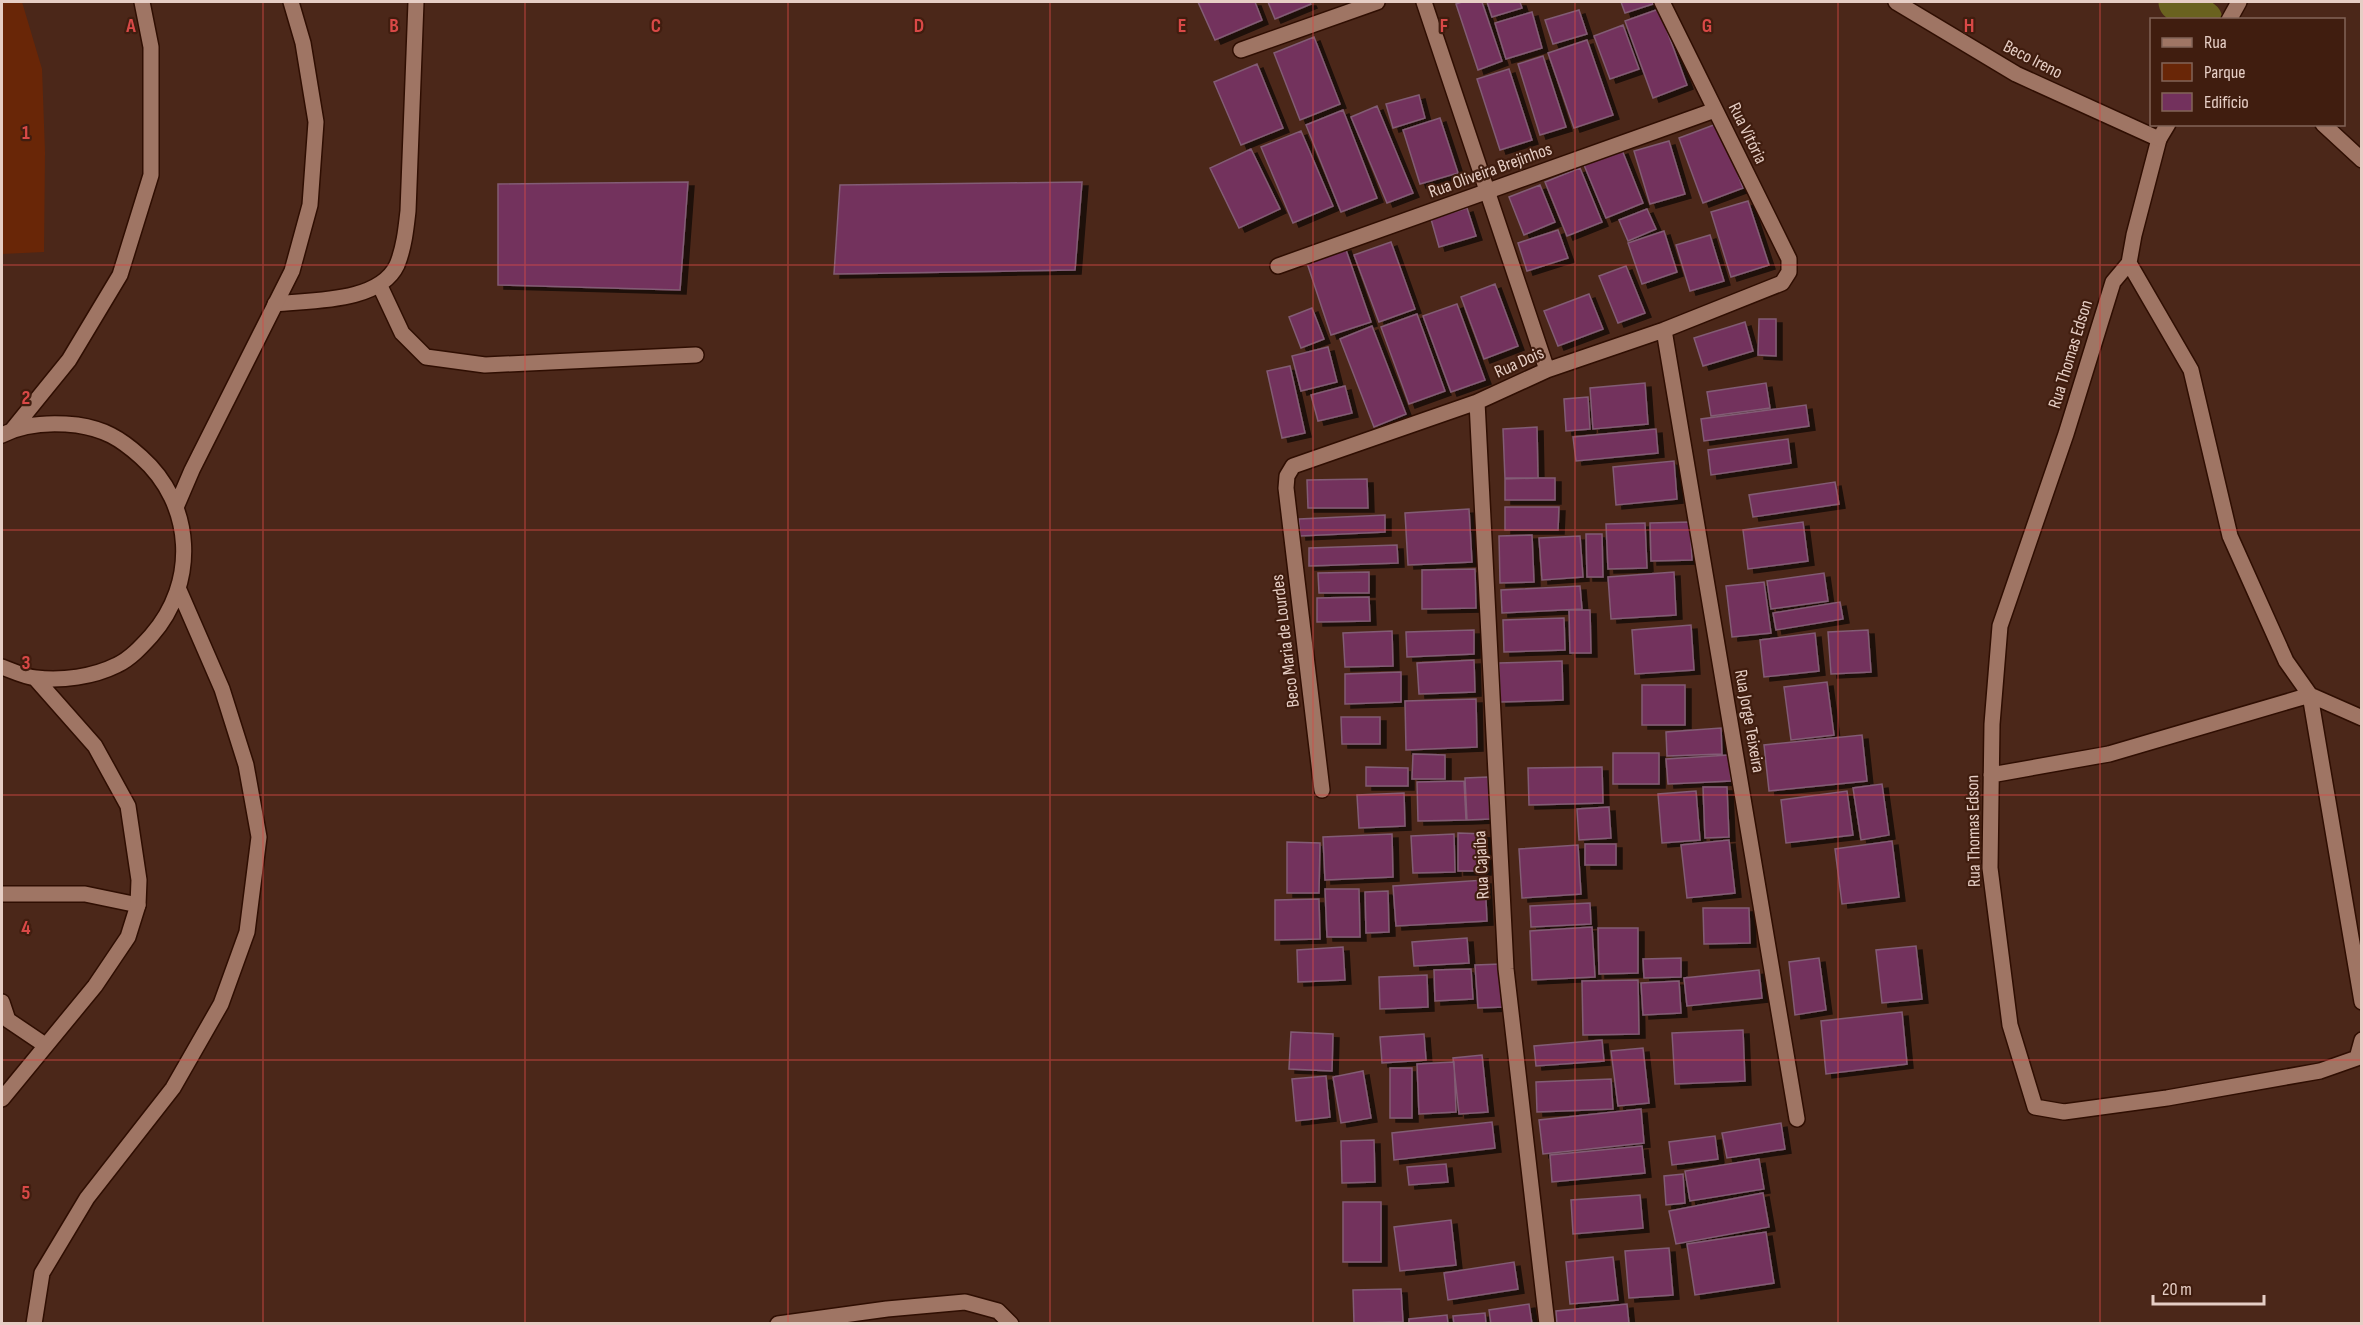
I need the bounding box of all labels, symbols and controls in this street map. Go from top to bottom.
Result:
text: A [125,14,136,38]
text: B [389,14,399,38]
text: C [651,14,661,38]
text: D [914,14,924,38]
text: E [1178,14,1186,38]
text: F [1440,14,1448,38]
text: G [1702,14,1712,38]
text: H [1964,14,1974,38]
legend [2150,18,2345,126]
text: Rua [2204,32,2227,53]
street label: Beco Ireno [2000,36,2066,83]
text: Parque [2204,62,2245,83]
text: Edifício [2204,92,2249,113]
street label: Rua Vitória [1724,99,1771,167]
text: 1 [22,121,30,145]
street label: Rua Oliveira Brejinhos [1426,138,1555,203]
street label: Rua Thomas Edson [2044,297,2097,411]
street label: Rua Dois [1491,342,1547,383]
text: 2 [22,386,30,410]
street label: Beco Maria de Lourdes [1267,573,1304,709]
text: 3 [22,651,31,675]
street label: Rua Jorge Teixeira [1730,668,1769,774]
street label: Rua Thomas Edson [1962,775,1985,887]
street label: Rua Cajaíba [1469,830,1494,900]
text: 4 [21,916,31,940]
text: 5 [22,1181,31,1205]
scale bar [2153,1268,2264,1306]
text: 20 m [2162,1279,2192,1300]

